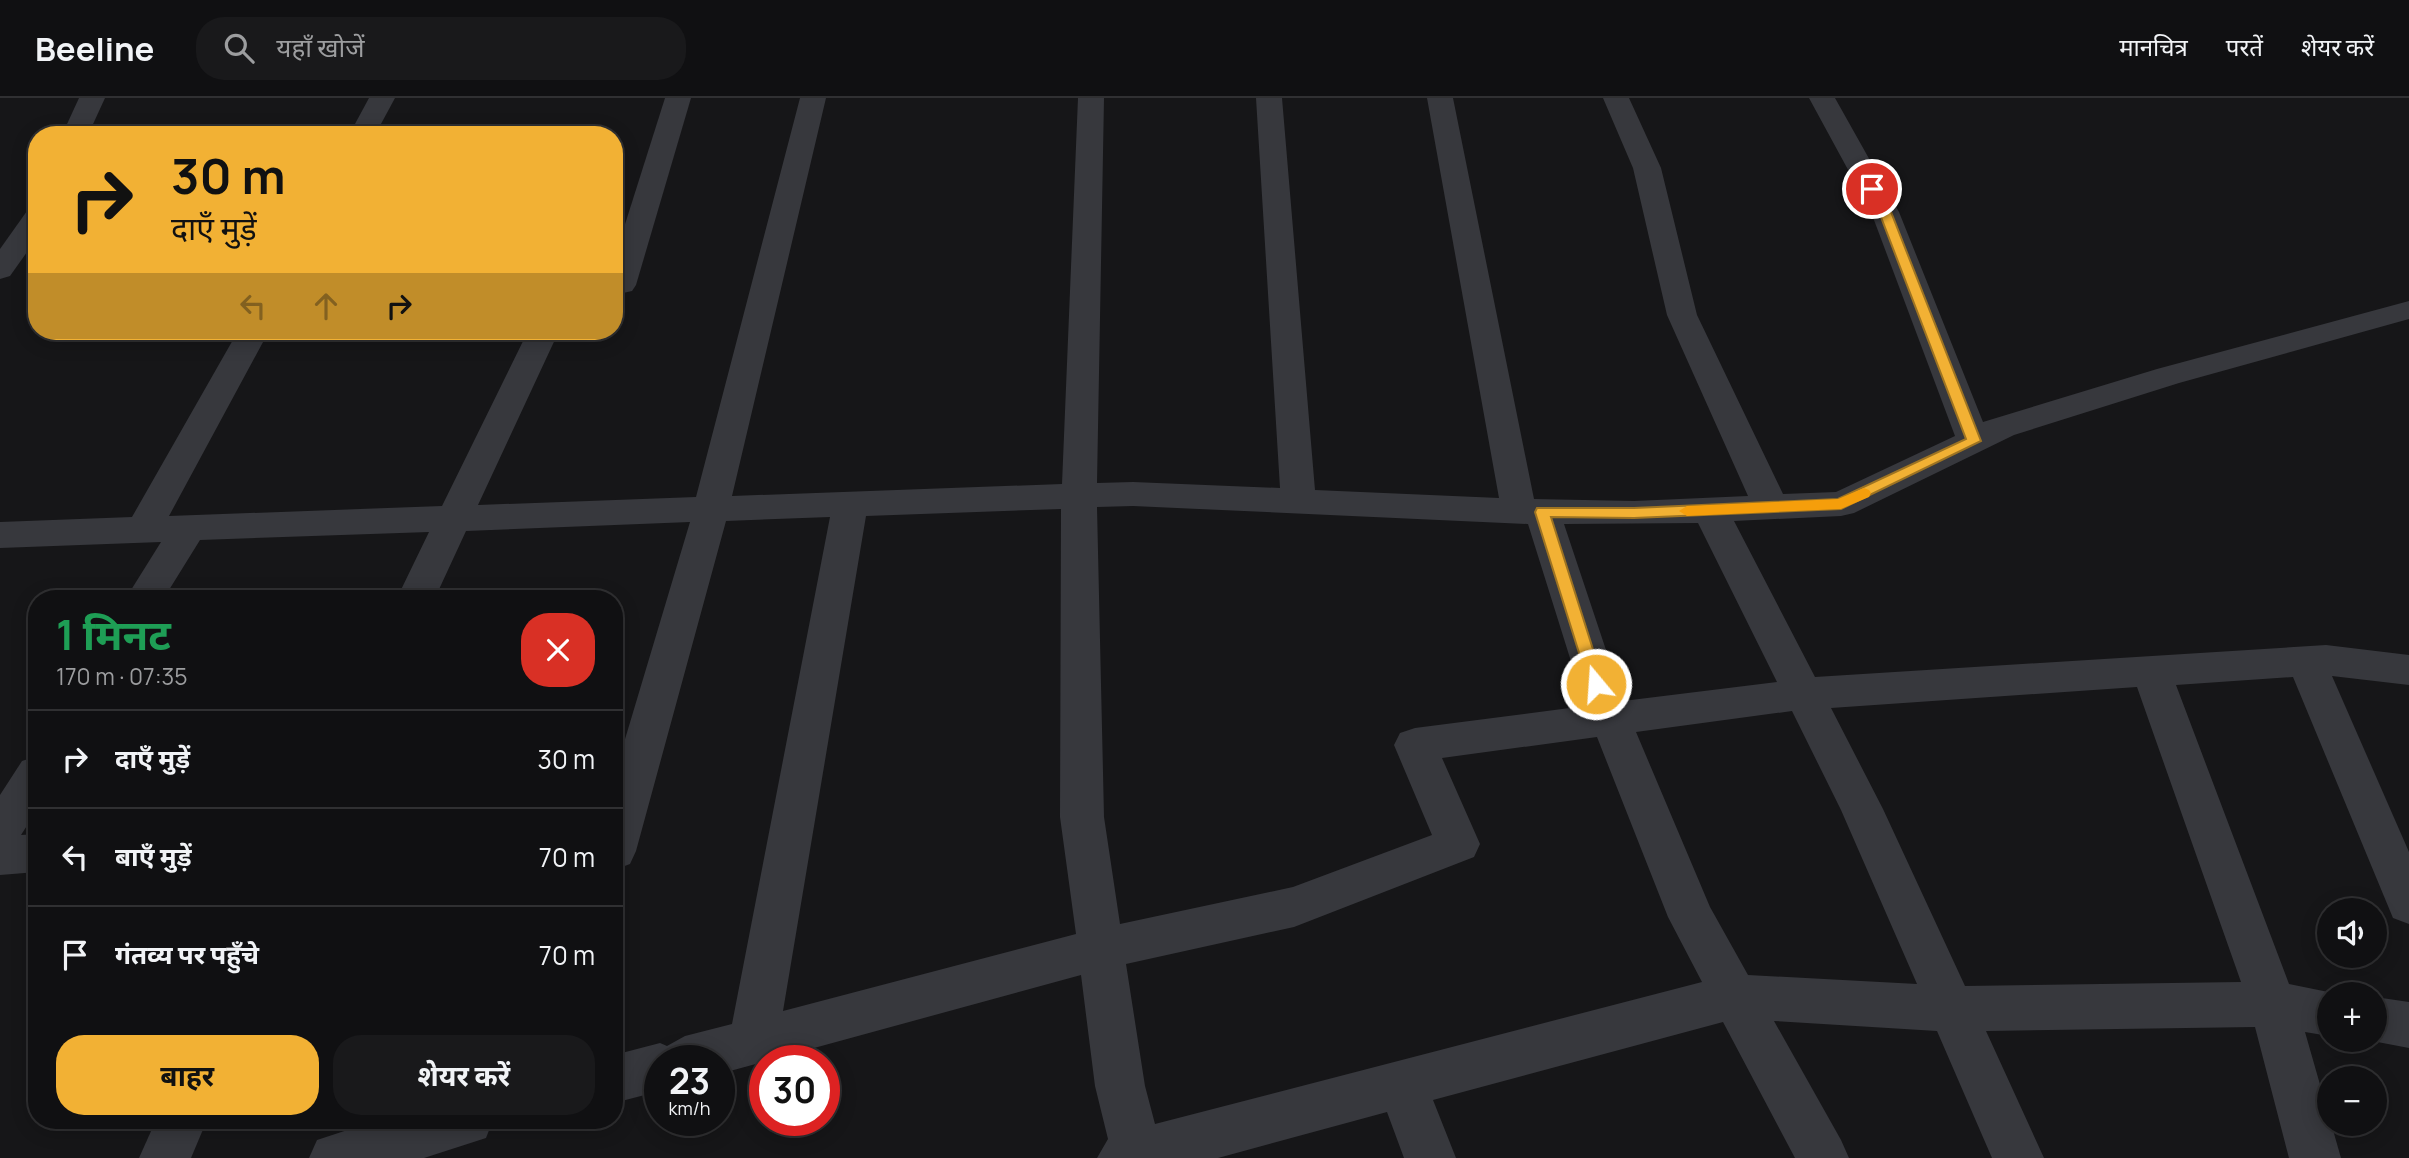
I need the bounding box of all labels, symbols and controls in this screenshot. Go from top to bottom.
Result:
search box [196,17,686,80]
text: Beeline [35,26,154,71]
icon: search [220,29,258,67]
text: यहाँ खोजें [276,29,364,65]
text: मानचित्र [2119,30,2188,63]
text: परतें [2226,30,2263,63]
text: शेयर करें [2301,30,2374,63]
text: 30 m [171,142,286,209]
icon: right [56,154,147,245]
pin [1842,159,1902,219]
icon: arrive [1853,170,1891,208]
text: दाएँ मुड़ें [171,206,257,250]
icon: left [234,287,272,325]
icon: ahead [307,287,345,325]
icon: right [380,287,418,325]
text: 1 मिनट [56,605,171,663]
button: close [521,613,595,687]
position arrow [1559,647,1633,721]
text: 170 m · 07:35 [56,660,188,692]
icon: right [56,740,94,778]
text: दाएँ मुड़ें [115,740,190,776]
text: 30 m [538,741,595,777]
icon: left [56,838,94,876]
text: बाएँ मुड़ें [115,838,192,874]
text: 70 m [539,839,595,875]
map controls [2317,898,2387,1136]
button: sound [2317,898,2387,968]
icon: arrive [56,936,94,974]
text: गंतव्य पर पहुँचे [115,936,259,972]
text: 70 m [539,937,595,973]
button: + [2317,982,2387,1052]
button: बाहर [56,1035,319,1115]
button: शेयर करें [333,1035,595,1115]
speed limit sign: 30 [749,1045,840,1136]
text: 23 [669,1057,710,1105]
button: − [2317,1066,2387,1136]
text: km/h [669,1096,710,1120]

